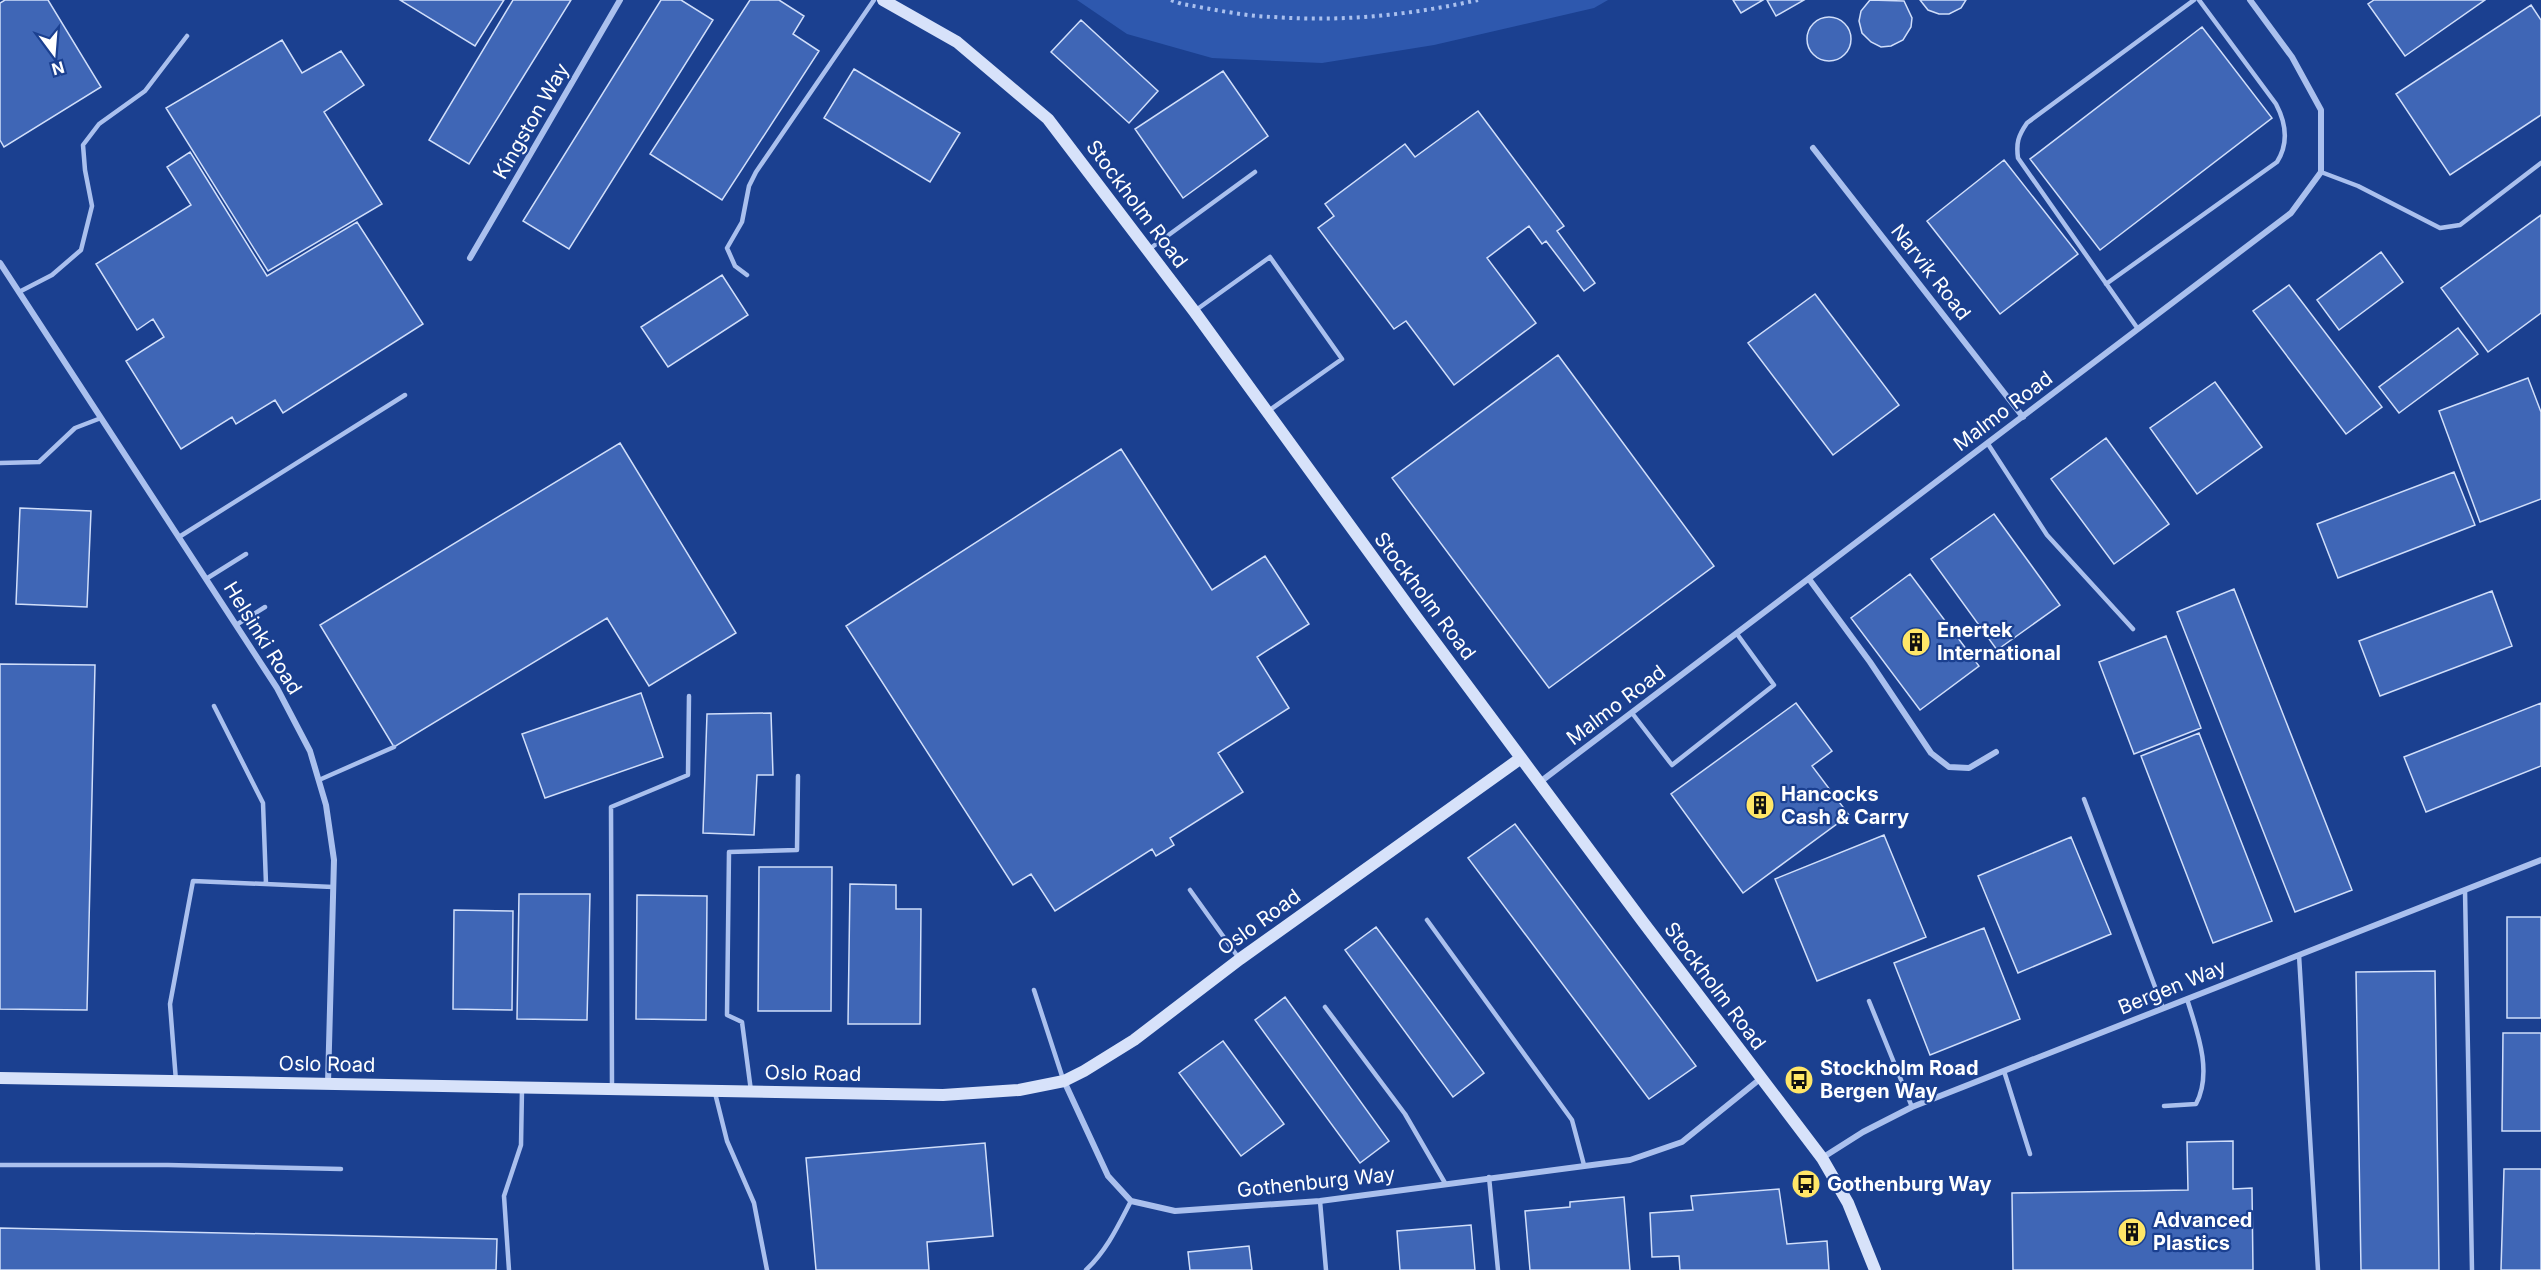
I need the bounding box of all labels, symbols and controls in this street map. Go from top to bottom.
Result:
north arrow [24,24,84,84]
text: N [50,57,67,80]
street label: Kingston Way [488,59,574,183]
street label: Stockholm Road [1081,135,1193,273]
street label: Narvik Road [1886,219,1976,325]
street label: Malmo Road [1949,366,2057,456]
street label: Stockholm Road [1369,527,1481,665]
street label: Helsinki Road [219,577,307,699]
place label: Enertek International [1937,618,2061,665]
building icon: Enertek International [1900,626,1932,658]
street label: Malmo Road [1562,660,1670,750]
place label: Hancocks Cash & Carry [1781,782,1909,829]
building icon: Hancocks Cash & Carry [1744,789,1776,821]
street label: Oslo Road [1213,884,1305,960]
street label: Stockholm Road [1659,917,1771,1055]
street label: Bergen Way [2115,954,2229,1020]
street label: Oslo Road [279,1051,375,1077]
place label: Stockholm Road Bergen Way [1820,1056,1979,1103]
street label: Oslo Road [765,1060,861,1086]
bus stop icon: Stockholm Road Bergen Way [1783,1064,1815,1096]
street label: Gothenburg Way [1236,1162,1396,1202]
bus stop icon: Gothenburg Way [1790,1168,1822,1200]
place label: Gothenburg Way [1827,1172,1991,1196]
place label: Advanced Plastics [2153,1208,2252,1255]
building icon: Advanced Plastics [2116,1216,2148,1248]

